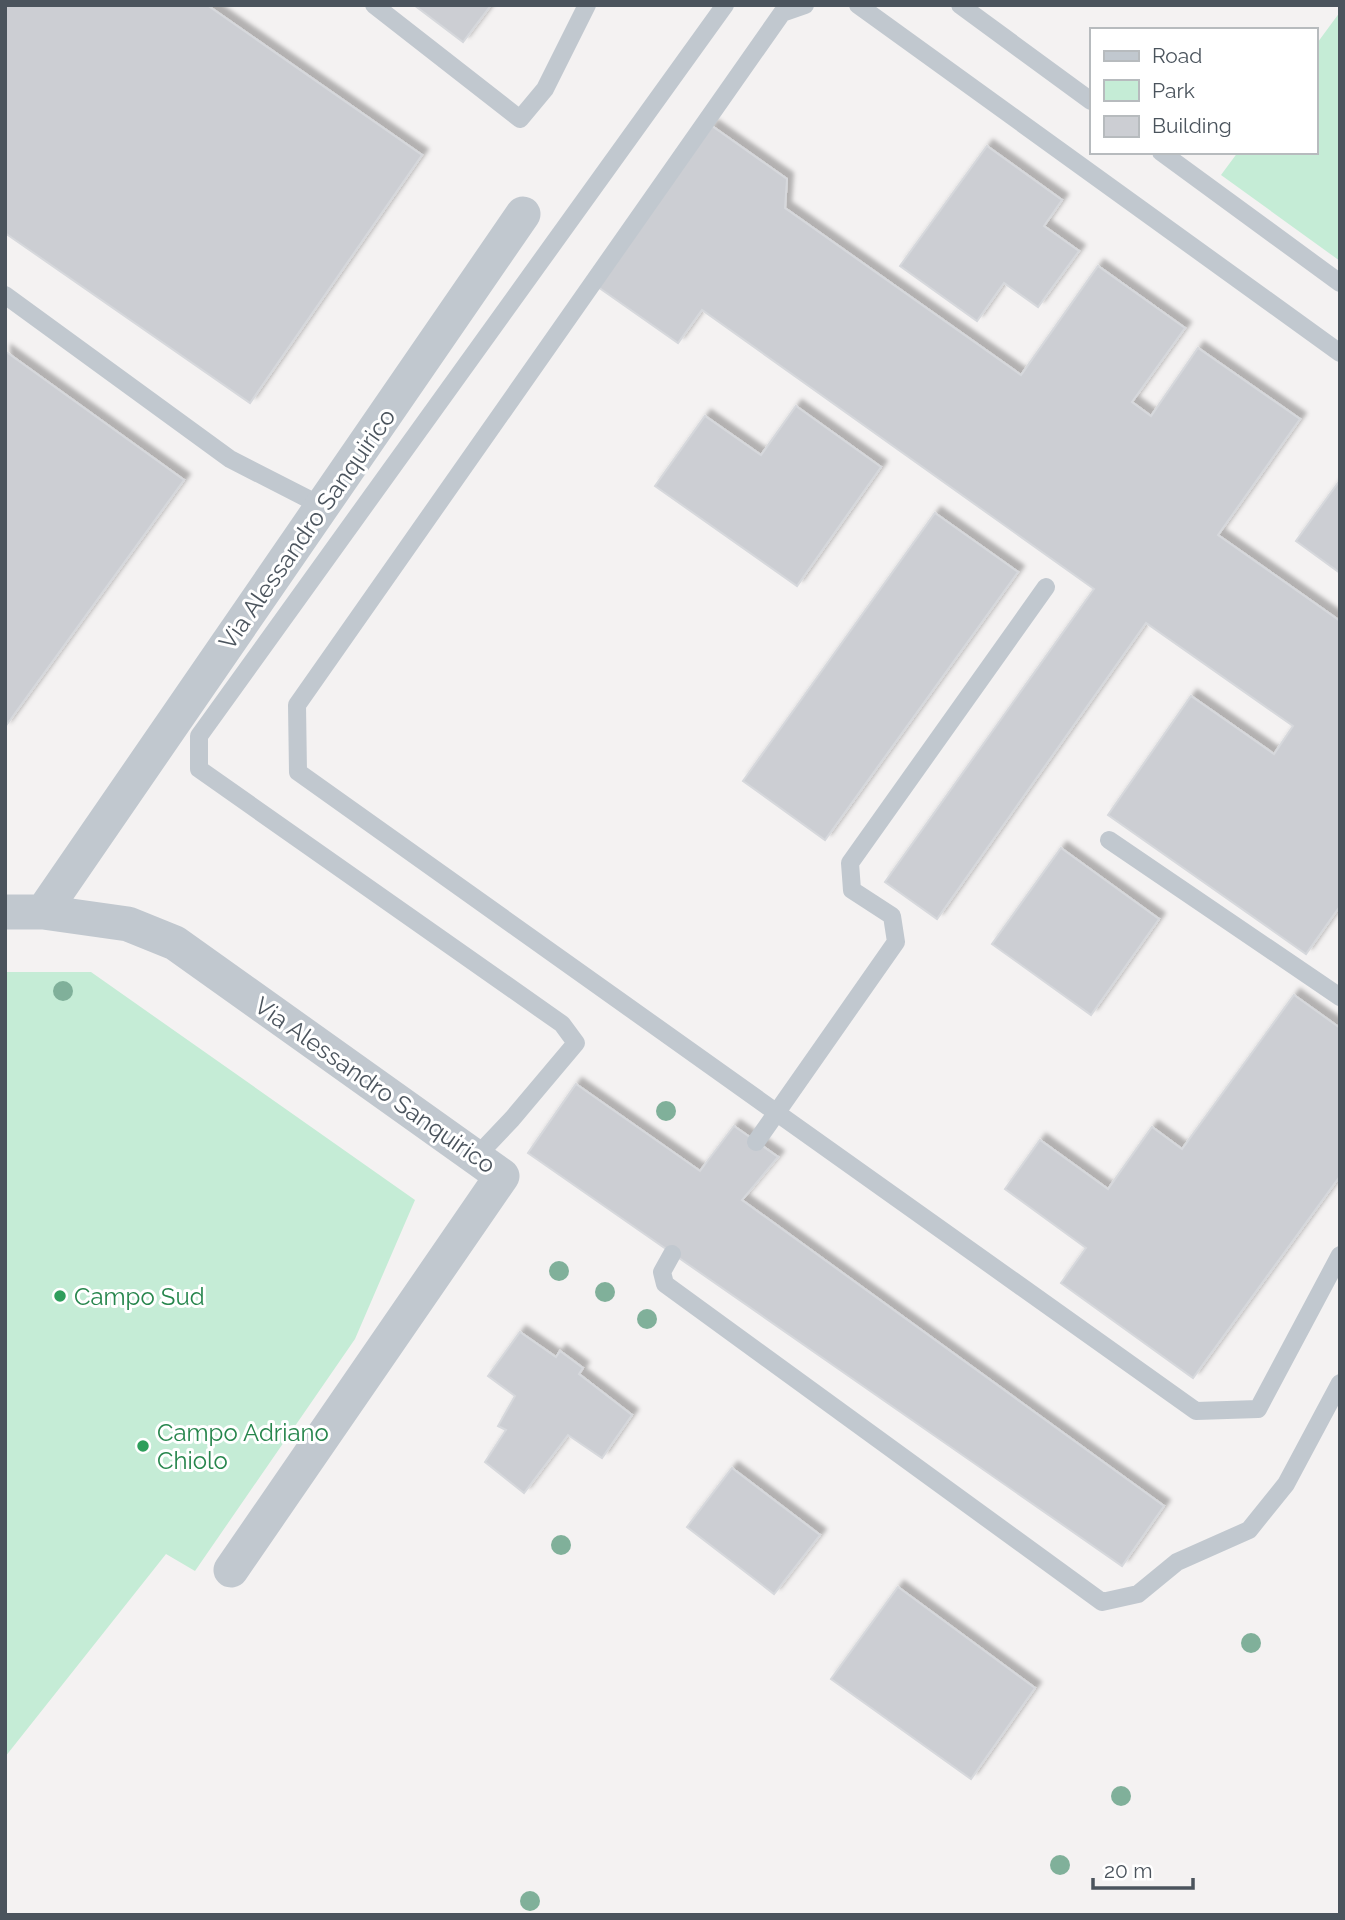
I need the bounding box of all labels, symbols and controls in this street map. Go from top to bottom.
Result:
legend [1090,28,1317,154]
text: Road [1152,43,1202,68]
text: Park [1152,78,1195,103]
text: Building [1152,113,1232,138]
street label: Via Alessandro Sanquirico [213,403,401,655]
street label: Via Alessandro Sanquirico [249,991,501,1179]
place label: Campo Sud [74,1282,205,1311]
marker: Campo Sud [52,1288,68,1304]
place label: Campo Adriano Chiolo [157,1418,329,1475]
marker: Campo Adriano Chiolo [135,1438,151,1454]
scale bar [1093,1846,1193,1890]
text: 20 m [1104,1858,1152,1883]

